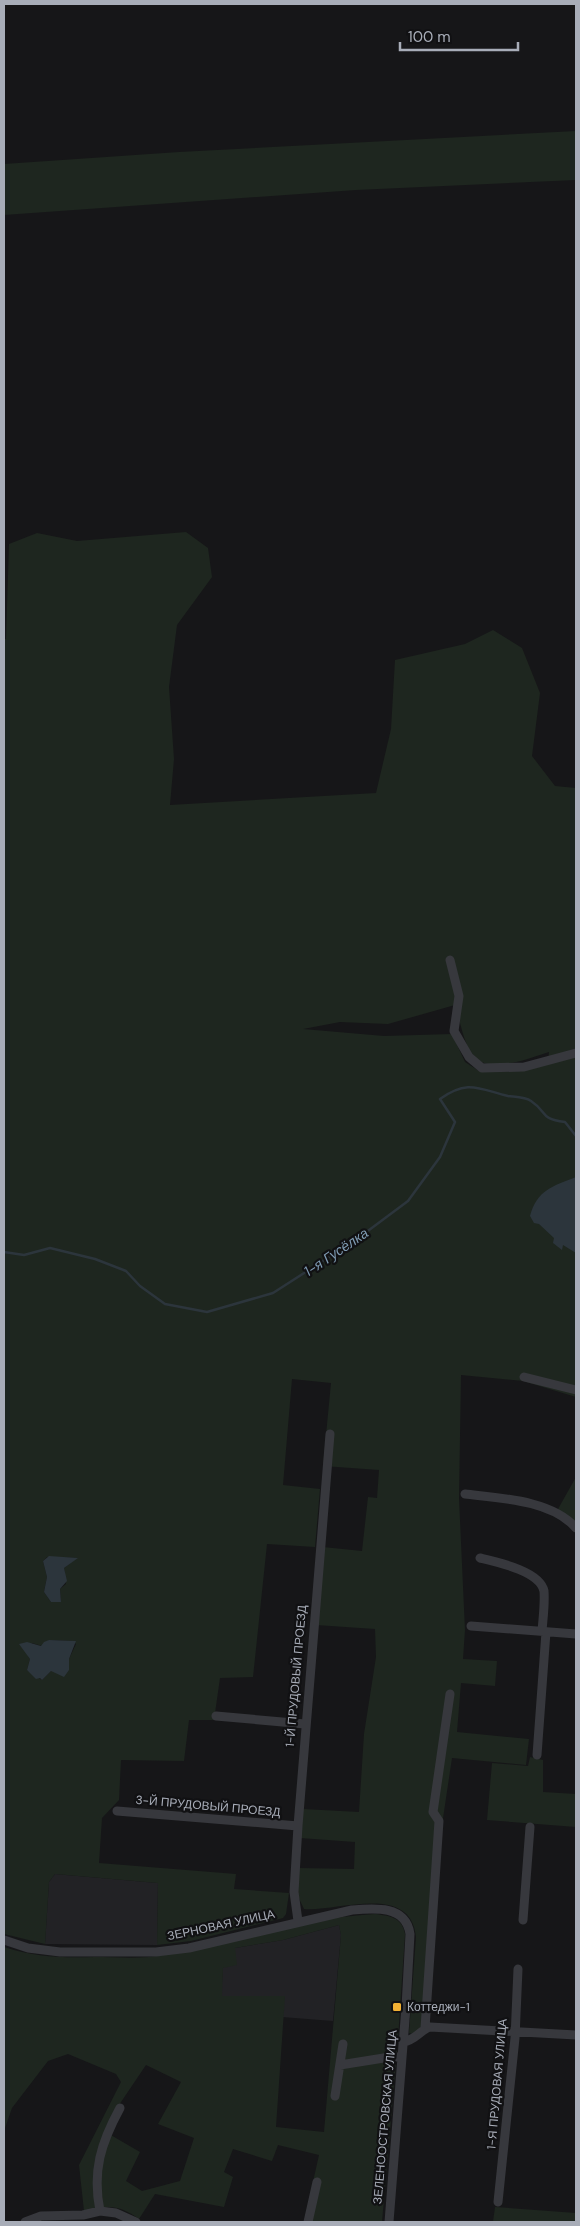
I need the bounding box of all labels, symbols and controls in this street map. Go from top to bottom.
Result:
scale bar [400,20,518,52]
text: 100 m [408,27,451,47]
water label: 1-я Гусёлка [300,1224,372,1280]
street label: 1-Й ПРУДОВЫЙ ПРОЕЗД [282,1604,310,1748]
street label: 3-Й ПРУДОВЫЙ ПРОЕЗД [135,1792,281,1820]
street label: ЗЕРНОВАЯ УЛИЦА [166,1906,276,1944]
place label: Коттеджи-1 [407,1999,470,2015]
marker: Коттеджи-1 [391,2001,403,2013]
street label: 1-Я ПРУДОВАЯ УЛИЦА [483,2018,511,2150]
street label: ЗЕЛЕНООСТРОВСКАЯ УЛИЦА [369,2029,401,2205]

